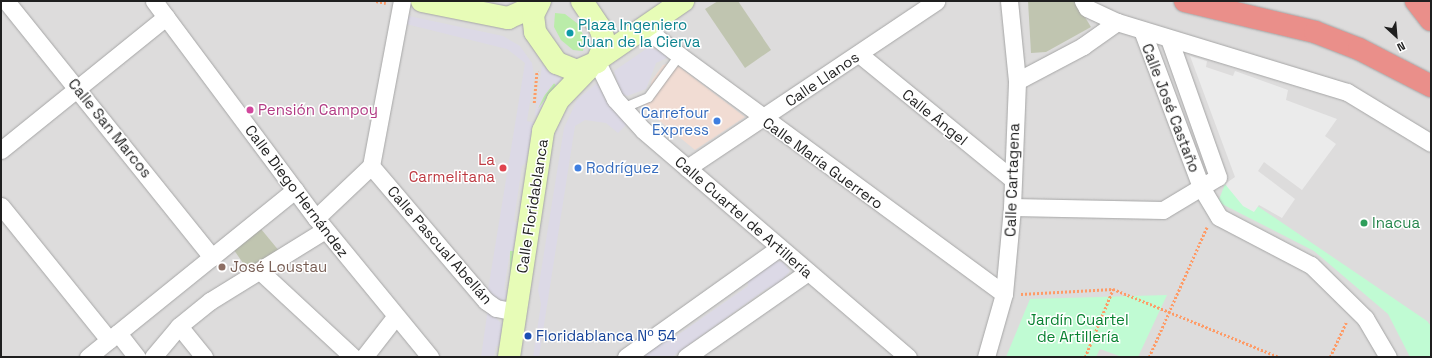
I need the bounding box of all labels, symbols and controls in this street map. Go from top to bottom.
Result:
place label: Plaza Ingeniero Juan de la Cierva [578,15,700,50]
north arrow [1376,16,1416,56]
marker: Plaza Ingeniero Juan de la Cierva [565,28,575,38]
text: N [1395,39,1408,55]
street label: Calle José Castaño [1138,41,1204,175]
street label: Calle Llanos [782,48,862,110]
street label: Calle San Marcos [65,75,155,181]
street label: Calle Ángel [899,85,971,149]
place label: Pensión Campoy [258,101,378,119]
place label: Carrefour Express [641,103,709,138]
marker: Pensión Campoy [245,105,255,115]
street label: Calle María Guerrero [759,113,887,213]
marker: Carrefour Express [712,116,722,126]
street label: Calle Diego Hernández [241,121,353,261]
street label: Calle Cartagena [1001,123,1023,237]
street label: Calle Floridablanca [512,138,552,274]
place label: La Carmelitana [409,150,495,185]
street label: Calle Cuartel de Artillería [671,152,817,282]
place label: Rodríguez [586,159,659,177]
marker: La Carmelitana [498,163,508,173]
marker: Rodríguez [573,163,583,173]
street label: Calle Pascual Abellán [384,182,496,308]
place label: Inacua [1372,214,1420,232]
marker: Inacua [1359,218,1369,228]
place label: José Loustau [230,258,327,276]
marker: José Loustau [217,262,227,272]
park label: Jardín Cuartel de Artillería [1027,310,1129,345]
place label: Floridablanca Nº 54 [536,327,676,345]
marker: Floridablanca Nº 54 [523,331,533,341]

